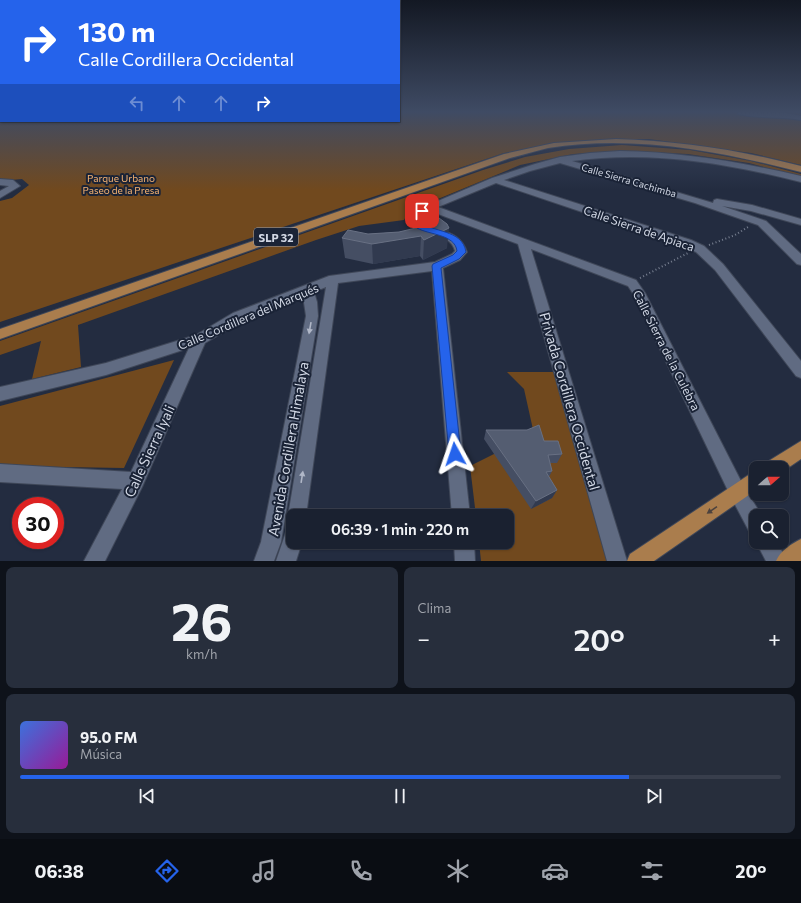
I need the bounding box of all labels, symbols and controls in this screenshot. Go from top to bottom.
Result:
text: 130 m [78,14,155,48]
icon: right [12,16,64,68]
text: Calle Cordillera Occidental [78,48,294,70]
icon: left [126,92,148,114]
icon: ahead [168,92,190,114]
icon: ahead [210,92,232,114]
icon: right [252,92,274,114]
street label: Calle Sierra Cachimba [580,161,678,199]
park label: Parque Urbano Paseo de la Presa [82,172,160,196]
pin [405,194,439,228]
icon: arrive [411,200,433,222]
street label: Calle Sierra de Apiaca [582,202,696,254]
road number: SLP 32 [254,228,298,246]
street label: Calle Cordillera del Marqués [176,280,320,352]
street label: Calle Sierra de la Culebra [631,287,703,413]
street label: Privada Cordillera Occidental [536,310,604,492]
one-way arrow [307,322,313,334]
street label: Avenida Cordillera Himalaya [264,360,312,538]
street label: Calle Sierra Iyali [120,402,178,500]
position arrow [434,433,476,475]
north arrow [749,461,789,501]
map controls [749,461,789,549]
one-way arrow [300,471,306,484]
speed limit sign: 30 [12,497,64,549]
one-way arrow [707,506,717,514]
button: search [749,509,789,549]
text: 06:39 · 1 min · 220 m [331,520,469,538]
text: 26 [171,588,232,652]
text: Clima [418,600,451,616]
text: 20° [573,620,625,657]
text: − [418,625,430,652]
text: + [768,625,781,652]
text: km/h [186,646,218,662]
text: 95.0 FM [80,728,138,746]
text: Música [80,746,122,762]
icon: previous [136,785,158,807]
icon: pause [389,785,411,807]
icon: next [643,785,665,807]
icon: directions [153,857,181,885]
icon: music [250,857,278,885]
icon: phone [347,857,375,885]
icon: climate [444,857,472,885]
icon: car [541,857,569,885]
icon: filters [638,857,666,885]
text: 06:38 [35,860,84,882]
text: 20° [735,860,766,882]

